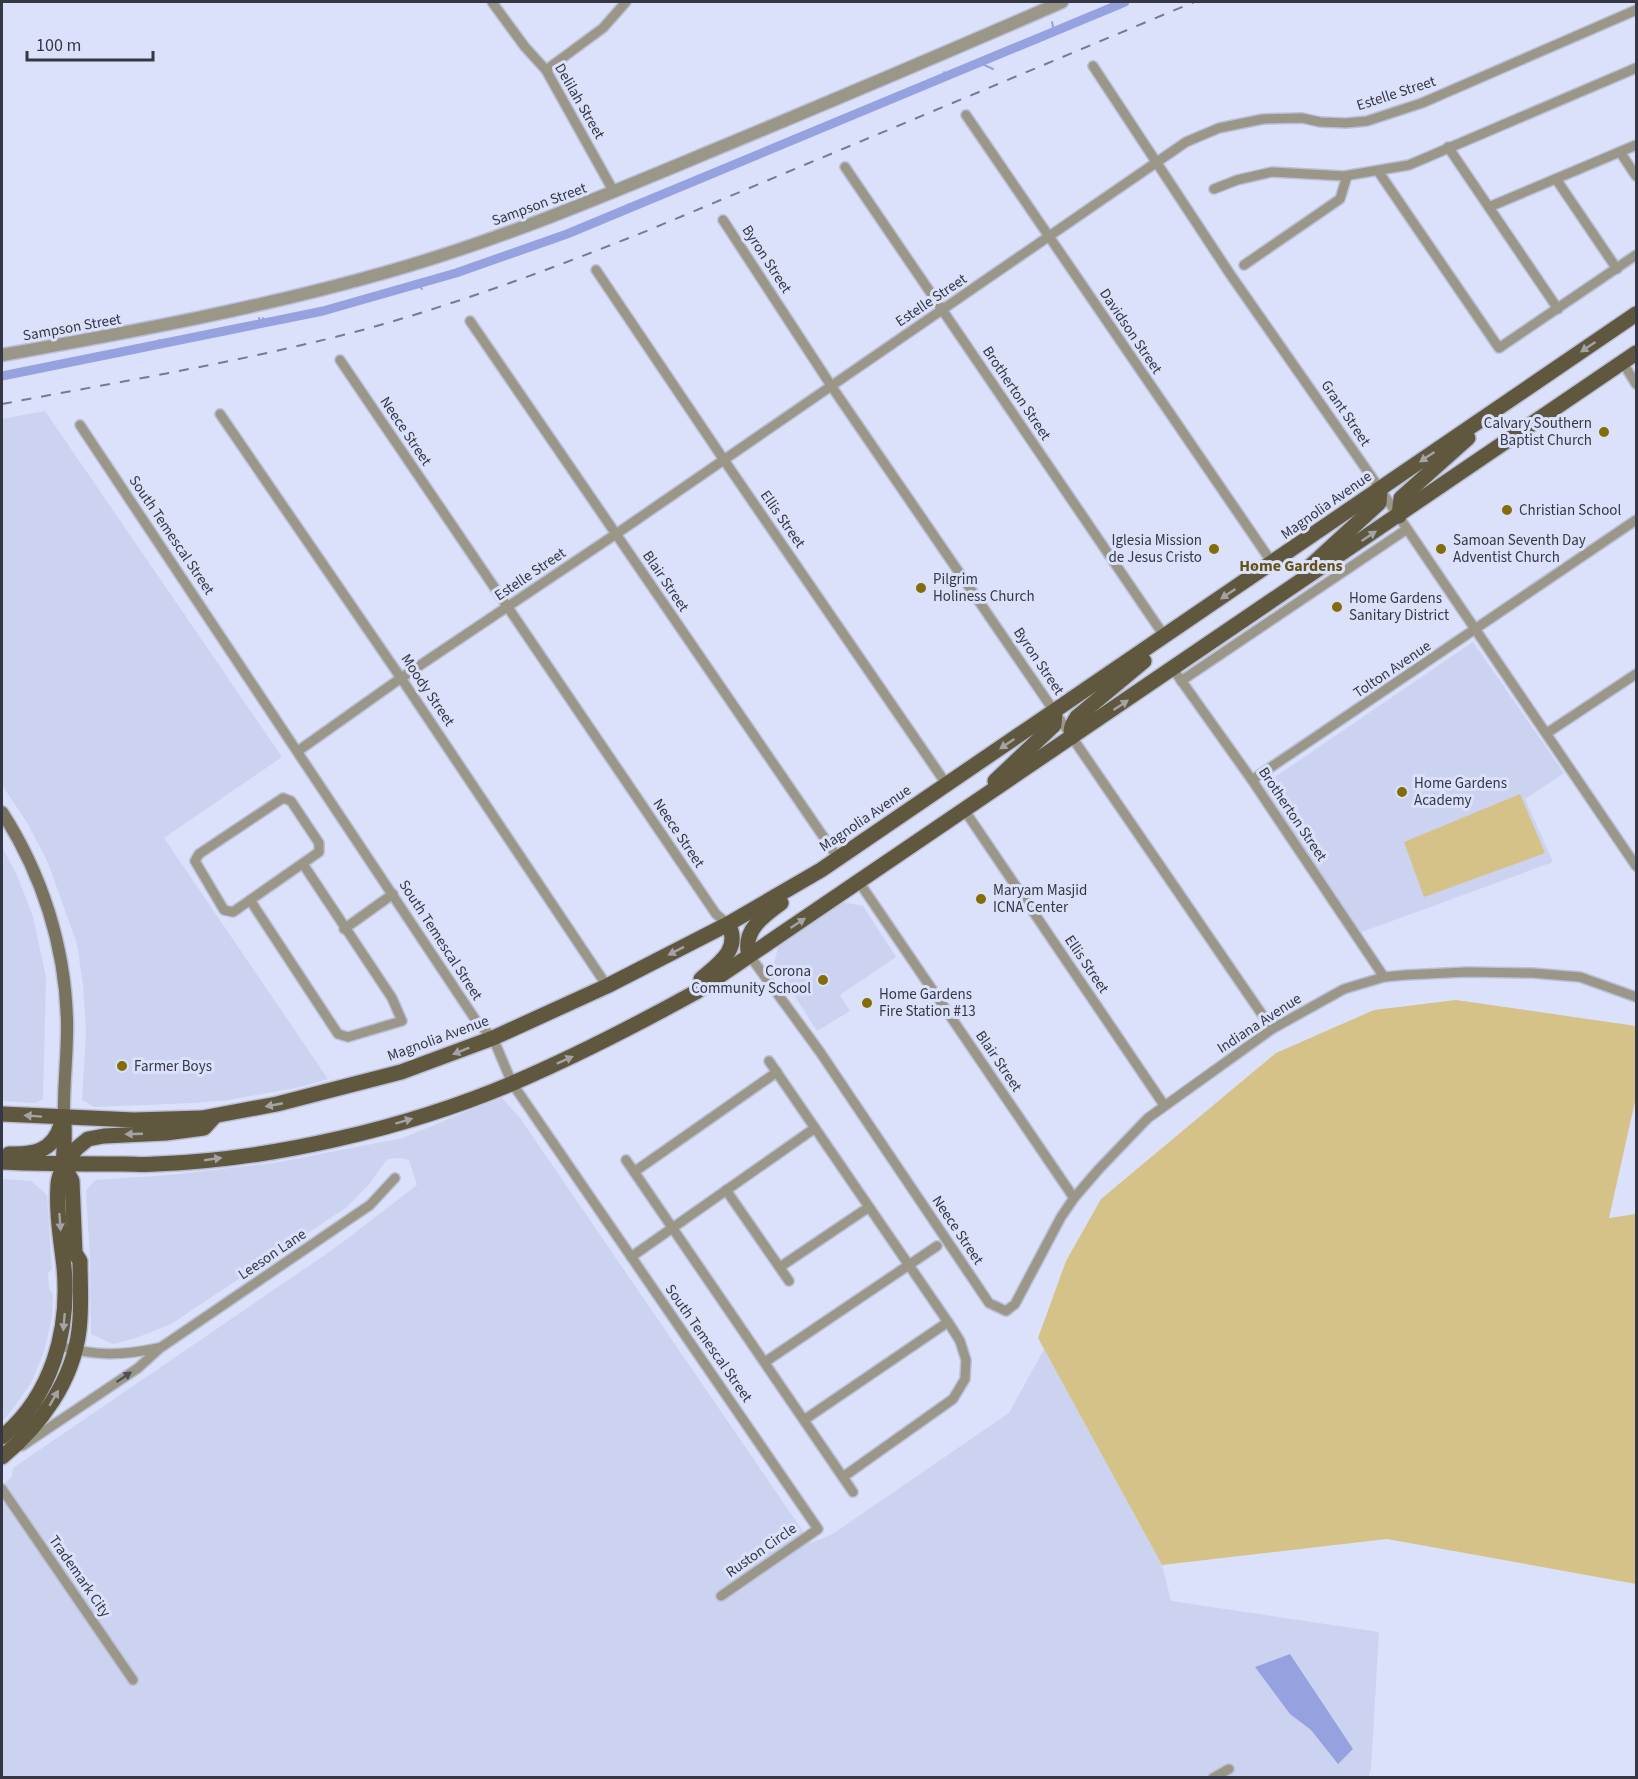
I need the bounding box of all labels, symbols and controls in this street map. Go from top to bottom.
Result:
scale bar [27,24,153,62]
text: 100 m [36,33,81,58]
street label: Delilah Street [549,59,610,143]
street label: Estelle Street [1354,71,1438,116]
street label: Sampson Street [489,178,590,231]
street label: Byron Street [737,221,797,298]
street label: Estelle Street [891,269,971,332]
street label: Davidson Street [1094,284,1167,378]
street label: Sampson Street [21,309,123,346]
one-way arrow [1580,341,1596,352]
street label: Brotherton Street [977,342,1056,445]
street label: Grant Street [1316,376,1375,450]
street label: Neece Street [375,393,436,470]
place label: Calvary Southern Baptist Church [1484,413,1592,451]
marker: Calvary Southern Baptist Church [1597,425,1611,439]
one-way arrow [1419,451,1435,462]
street label: Magnolia Avenue [1277,466,1376,545]
street label: South Temescal Street [124,471,219,599]
street label: Ellis Street [755,486,810,552]
place label: Christian School [1519,500,1621,521]
marker: Christian School [1500,503,1514,517]
place label: Iglesia Mission de Jesus Cristo [1108,530,1202,568]
place label: Samoan Seventh Day Adventist Church [1453,530,1586,568]
one-way arrow [1361,531,1377,542]
marker: Iglesia Mission de Jesus Cristo [1207,542,1221,556]
marker: Samoan Seventh Day Adventist Church [1434,542,1448,556]
street label: Estelle Street [490,543,570,606]
street label: Blair Street [637,547,694,616]
district label: Home Gardens [1239,555,1343,577]
place label: Pilgrim Holiness Church [933,569,1035,607]
marker: Pilgrim Holiness Church [914,581,928,595]
one-way arrow [1221,588,1237,600]
place label: Home Gardens Sanitary District [1349,588,1449,626]
marker: Home Gardens Sanitary District [1330,600,1344,614]
street label: Byron Street [1008,623,1069,699]
street label: Tolton Avenue [1349,636,1435,703]
street label: Moody Street [396,650,460,731]
one-way arrow [1113,700,1129,711]
one-way arrow [999,738,1015,749]
street label: Brotherton Street [1253,763,1332,866]
place label: Home Gardens Academy [1414,773,1507,811]
street label: Magnolia Avenue [815,780,915,857]
marker: Home Gardens Academy [1395,785,1409,799]
street label: Neece Street [648,795,709,872]
street label: South Temescal Street [394,876,487,1005]
place label: Maryam Masjid ICNA Center [993,880,1087,918]
marker: Maryam Masjid ICNA Center [974,892,988,906]
one-way arrow [790,917,806,928]
street label: Ellis Street [1059,931,1114,998]
one-way arrow [668,946,685,956]
place label: Corona Community School [691,961,811,999]
marker: Corona Community School [816,973,830,987]
place label: Home Gardens Fire Station #13 [879,984,976,1022]
street label: Indiana Avenue [1213,988,1306,1059]
marker: Home Gardens Fire Station #13 [860,996,874,1010]
street label: Magnolia Avenue [384,1010,492,1067]
street label: Blair Street [970,1027,1027,1096]
one-way arrow [452,1046,470,1056]
one-way arrow [557,1055,574,1064]
place label: Farmer Boys [134,1056,212,1077]
marker: Farmer Boys [115,1059,129,1073]
one-way arrow [265,1101,284,1110]
one-way arrow [23,1112,42,1121]
one-way arrow [395,1116,413,1125]
one-way arrow [125,1130,144,1139]
one-way arrow [203,1155,222,1164]
street label: Neece Street [927,1192,988,1269]
one-way arrow [55,1212,64,1231]
street label: Leeson Lane [234,1224,311,1285]
street label: South Temescal Street [660,1280,757,1407]
one-way arrow [59,1312,68,1331]
one-way arrow [116,1372,132,1383]
one-way arrow [48,1390,59,1406]
street label: Ruston Circle [722,1518,801,1583]
street label: Trademark City [44,1531,116,1621]

